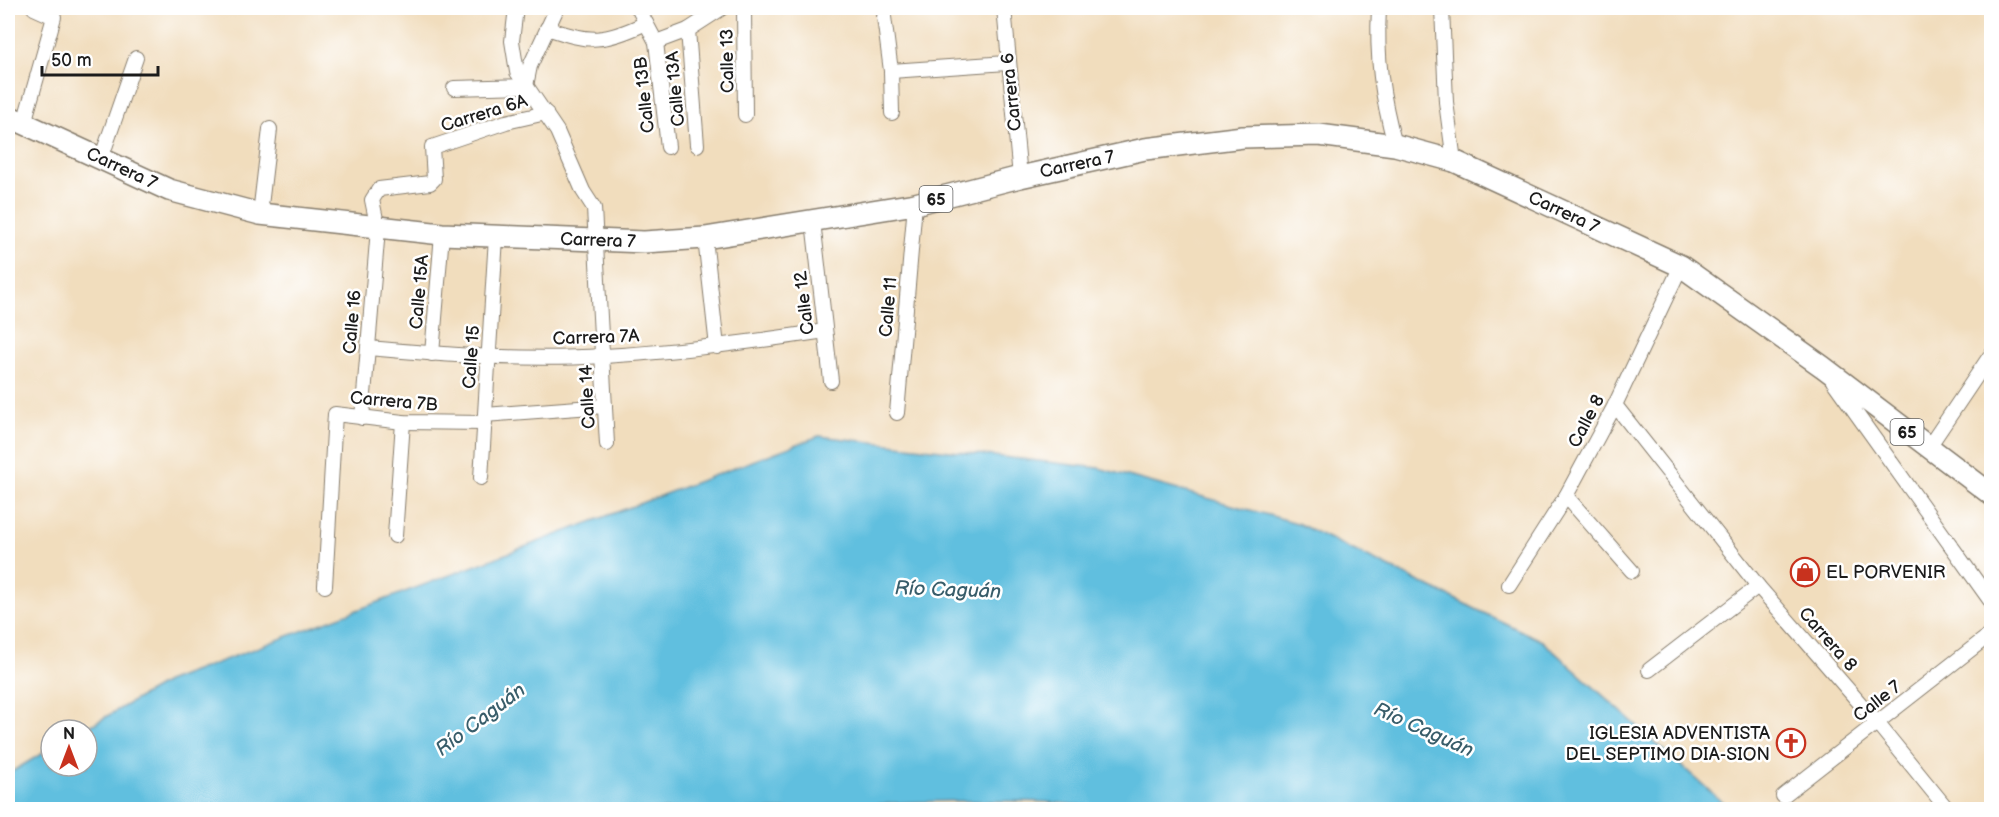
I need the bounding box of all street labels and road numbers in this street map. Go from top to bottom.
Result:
street label: Calle 13 [716,29,739,93]
street label: Calle 13A [662,50,689,127]
street label: Carrera 6 [997,52,1026,132]
street label: Calle 13B [630,56,659,134]
street label: Carrera 6A [438,90,530,137]
street label: Carrera 7 [83,143,161,194]
street label: Carrera 7 [1038,146,1117,183]
road number: 65 [920,186,952,212]
street label: Carrera 7 [1525,187,1603,238]
street label: Carrera 7 [560,229,636,252]
street label: Calle 15A [406,254,433,330]
street label: Calle 12 [790,270,819,336]
street label: Calle 11 [875,276,902,338]
street label: Calle 16 [339,289,366,355]
street label: Calle 15 [459,325,484,390]
street label: Carrera 7A [552,325,640,350]
street label: Calle 14 [575,364,600,430]
street label: Carrera 7B [349,387,439,416]
street label: Calle 8 [1564,391,1609,451]
road number: 65 [1890,419,1924,445]
street label: Carrera 8 [1794,603,1861,676]
street label: Calle 7 [1849,676,1905,727]

